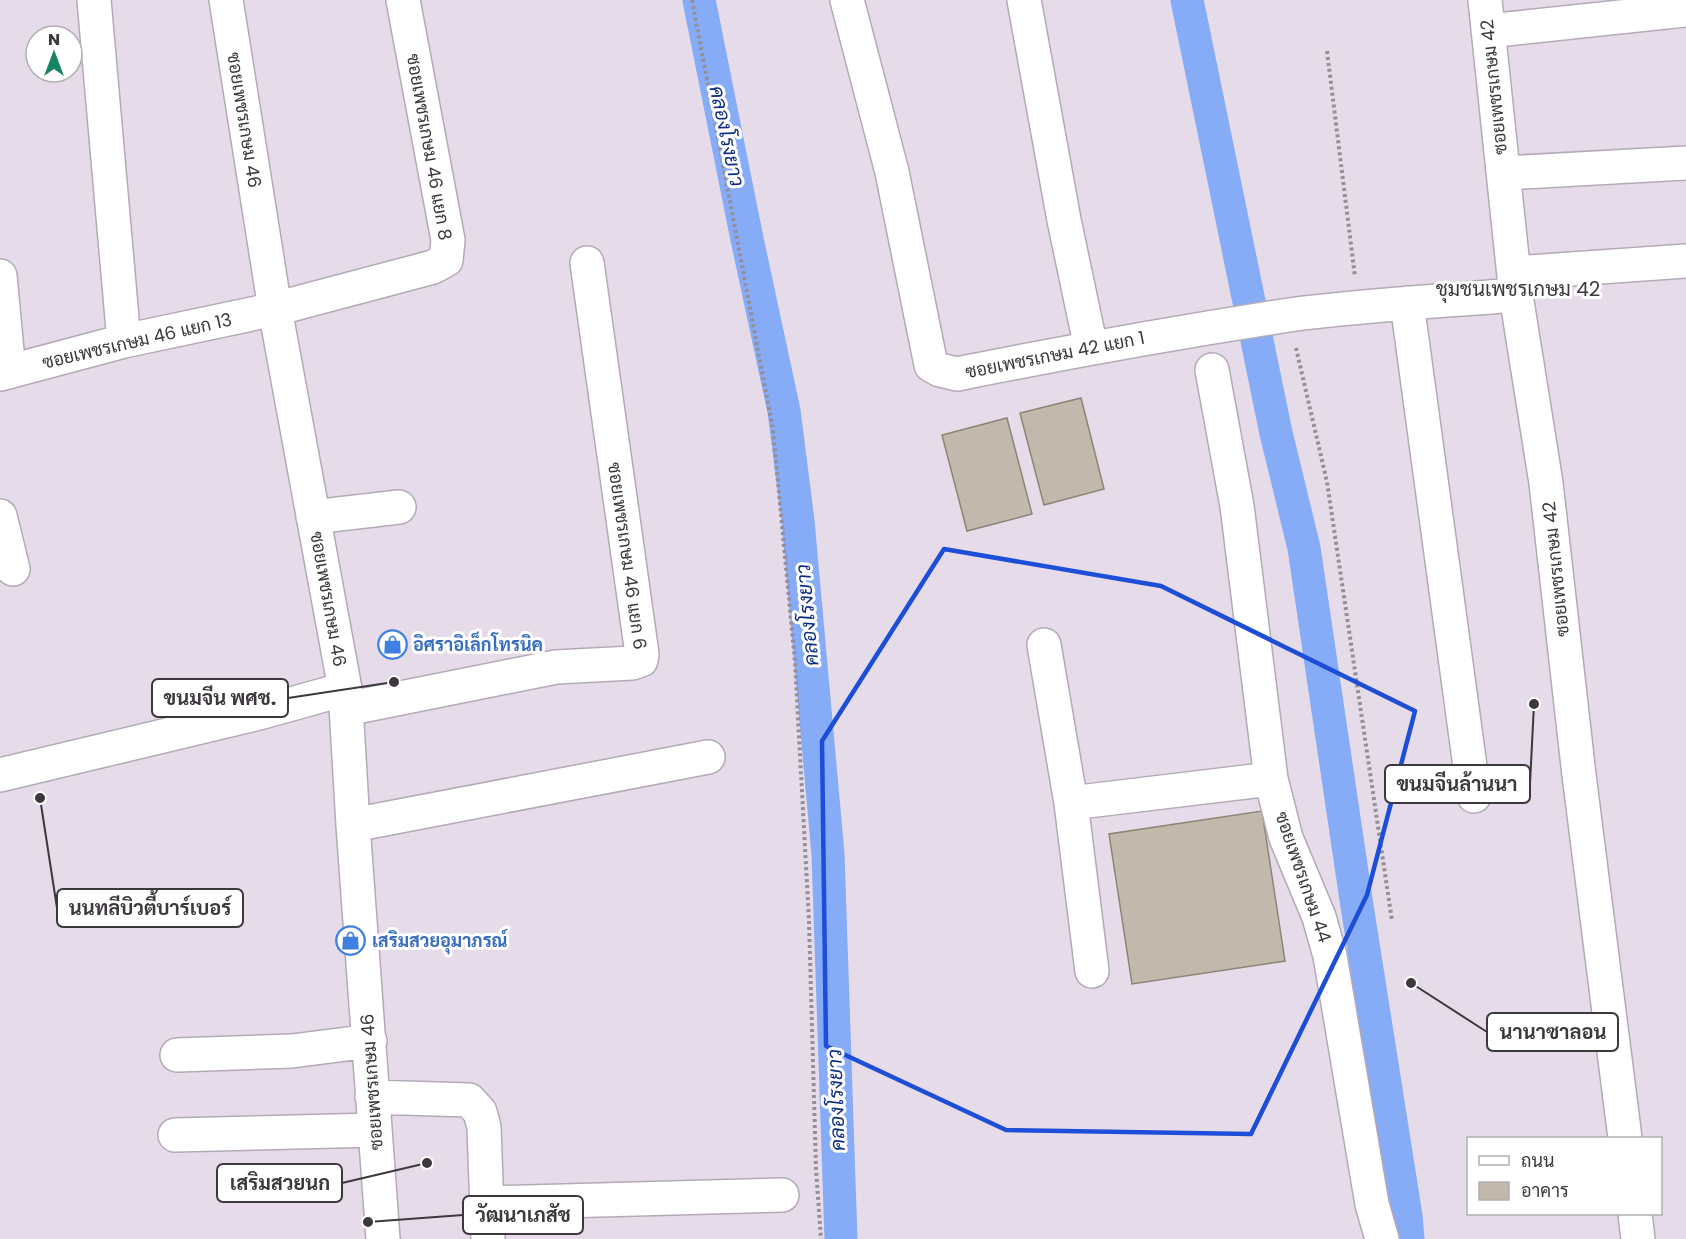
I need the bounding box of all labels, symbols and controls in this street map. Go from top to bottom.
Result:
street label: ซอยเพชรเกษม 42 [1474,18,1513,156]
north arrow [24,24,84,84]
text: N [48,28,60,51]
street label: ซอยเพชรเกษม 46 [221,50,268,189]
street label: ซอยเพชรเกษม 46 แยก 8 [401,52,458,242]
water label: คลองโรงยาว [703,83,751,189]
district label: ชุมชนเพชรเกษม 42 [1436,275,1600,303]
street label: ซอยเพชรเกษม 46 แยก 13 [40,307,234,375]
street label: ซอยเพชรเกษม 42 แยก 1 [963,325,1147,384]
street label: ซอยเพชรเกษม 46 แยก 6 [602,461,653,651]
street label: ซอยเพชรเกษม 42 [1536,500,1575,638]
street label: ซอยเพชรเกษม 46 [304,529,353,668]
water label: คลองโรงยาว [789,563,825,667]
shop icon: อิศราอิเล็กโทรนิค [376,629,408,661]
place label: อิศราอิเล็กโทรนิค [413,631,543,657]
callout: ขนมจีน พศช. [152,679,288,717]
text: ขนมจีน พศช. [164,684,276,712]
callout: ขนมจีนล้านนา [1385,765,1530,803]
text: ขนมจีนล้านนา [1396,770,1518,798]
street label: ซอยเพชรเกษม 44 [1269,808,1338,946]
callout: นนทลีบิวตี้บาร์เบอร์ [57,889,243,927]
text: นนทลีบิวตี้บาร์เบอร์ [69,890,233,922]
shop icon: เสริมสวยอุมาภรณ์ [335,925,367,957]
place label: เสริมสวยอุมาภรณ์ [372,928,508,955]
street label: ซอยเพชรเกษม 46 [354,1013,389,1151]
callout: นานาซาลอน [1487,1013,1618,1051]
text: นานาซาลอน [1500,1018,1606,1046]
water label: คลองโรงยาว [820,1048,852,1152]
legend [1467,1137,1662,1215]
text: ถนน [1521,1148,1554,1173]
callout: เสริมสวยนก [217,1164,342,1202]
text: เสริมสวยนก [230,1169,330,1197]
text: อาคาร [1521,1178,1569,1203]
callout: วัฒนาเภสัช [463,1196,583,1234]
text: วัฒนาเภสัช [475,1201,571,1229]

